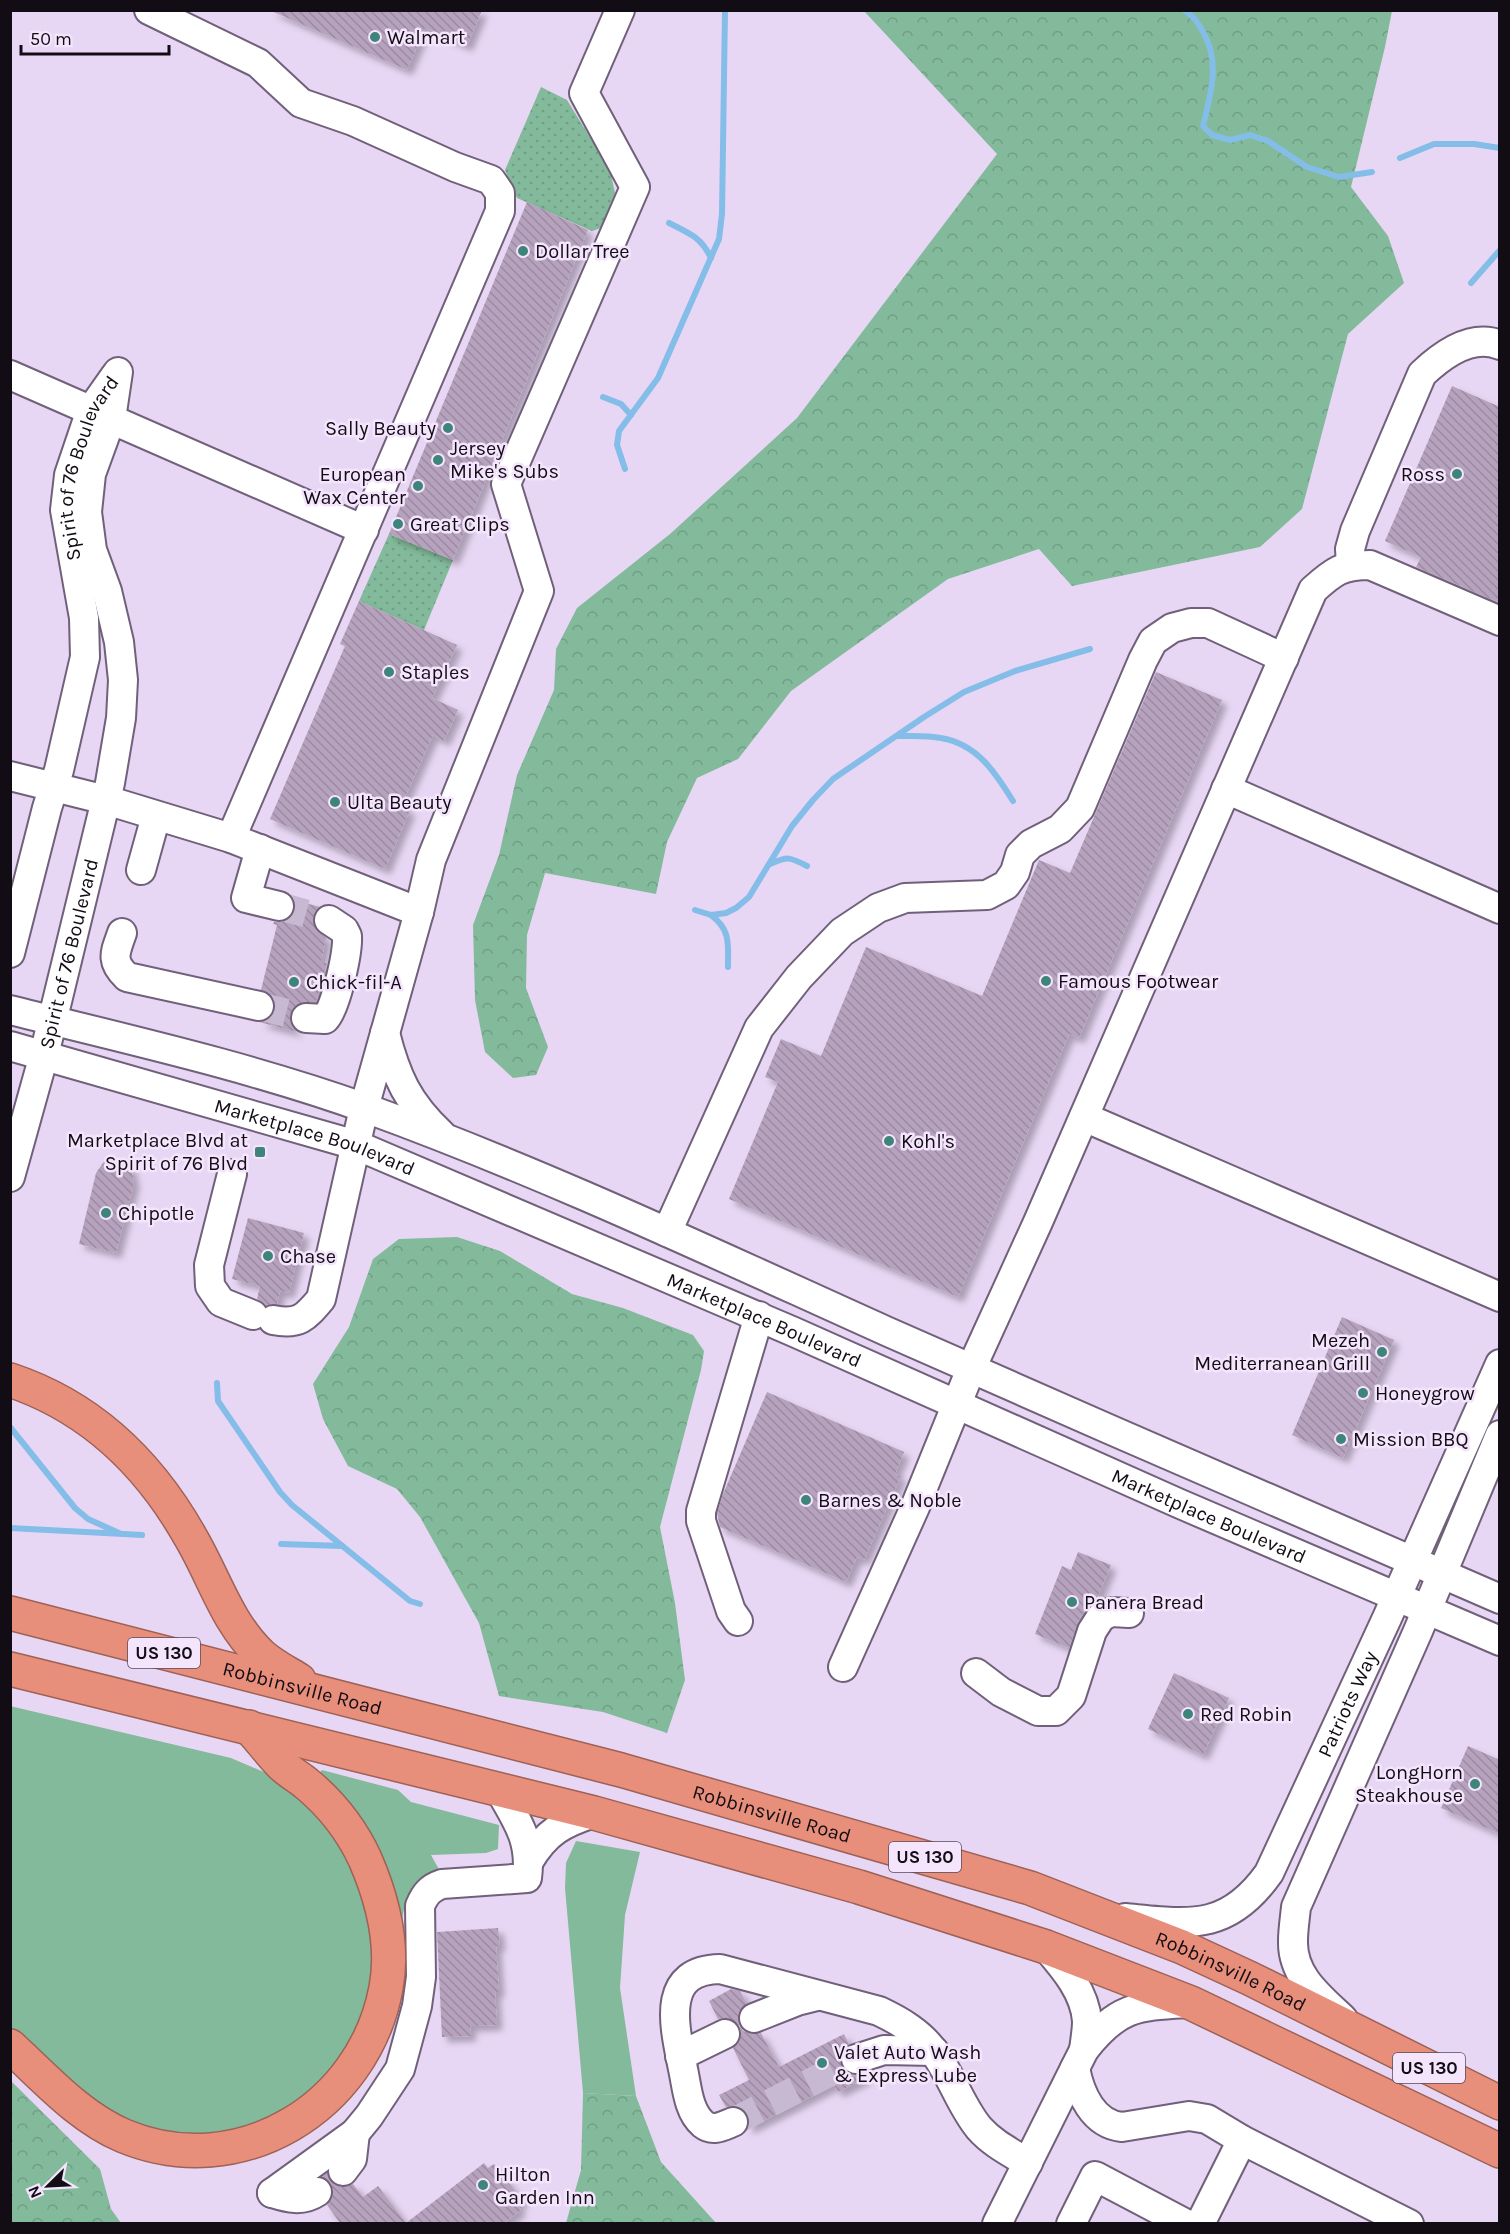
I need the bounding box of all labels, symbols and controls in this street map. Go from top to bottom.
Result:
scale bar [21,18,170,56]
place label: Walmart [387,26,466,49]
text: 50 m [30,28,72,50]
marker: Walmart [368,30,382,44]
place label: Dollar Tree [535,240,630,263]
marker: Dollar Tree [516,244,530,258]
street label: Spirit of 76 Boulevard [53,371,123,563]
place label: Sally Beauty [325,417,436,440]
marker: Sally Beauty [441,421,455,435]
place label: Jersey Mike's Subs [450,437,559,483]
marker: Jersey Mike's Subs [431,453,445,467]
place label: European Wax Center [303,463,407,509]
place label: Ross [1401,463,1445,486]
marker: Ross [1450,467,1464,481]
marker: European Wax Center [411,479,425,493]
place label: Great Clips [410,513,510,536]
marker: Great Clips [391,517,405,531]
place label: Staples [401,661,470,684]
marker: Staples [382,665,396,679]
place label: Ulta Beauty [347,791,452,814]
marker: Ulta Beauty [328,795,342,809]
street label: Spirit of 76 Boulevard [34,856,103,1051]
place label: Famous Footwear [1058,970,1219,993]
place label: Chick-fil-A [306,971,402,994]
marker: Famous Footwear [1039,974,1053,988]
marker: Chick-fil-A [287,975,301,989]
street label: Marketplace Boulevard [212,1094,418,1180]
place label: Marketplace Blvd at Spirit of 76 Blvd [67,1129,248,1175]
place label: Kohl's [901,1130,955,1153]
marker: Kohl's [882,1134,896,1148]
marker: Marketplace Blvd at Spirit of 76 Blvd [253,1145,267,1159]
place label: Chipotle [118,1202,194,1225]
marker: Chipotle [99,1206,113,1220]
place label: Chase [280,1245,336,1268]
marker: Chase [261,1249,275,1263]
street label: Marketplace Boulevard [664,1268,865,1372]
place label: Mezeh Mediterranean Grill [1194,1329,1370,1375]
marker: Mezeh Mediterranean Grill [1375,1345,1389,1359]
place label: Honeygrow [1375,1382,1475,1405]
marker: Honeygrow [1356,1386,1370,1400]
place label: Mission BBQ [1353,1428,1469,1451]
marker: Mission BBQ [1334,1432,1348,1446]
street label: Marketplace Boulevard [1108,1464,1310,1568]
place label: Barnes & Noble [818,1489,962,1512]
marker: Barnes & Noble [799,1493,813,1507]
place label: Panera Bread [1084,1591,1204,1614]
marker: Panera Bread [1065,1595,1079,1609]
road number: US 130 [128,1638,200,1668]
street label: Patriots Way [1313,1647,1382,1761]
street label: Robbinsville Road [220,1657,385,1720]
place label: Red Robin [1200,1703,1292,1726]
marker: Red Robin [1181,1707,1195,1721]
place label: LongHorn Steakhouse [1355,1761,1463,1807]
marker: LongHorn Steakhouse [1468,1777,1482,1791]
street label: Robbinsville Road [690,1780,854,1847]
road number: US 130 [889,1842,961,1872]
street label: Robbinsville Road [1152,1926,1310,2016]
place label: Valet Auto Wash & Express Lube [834,2041,981,2087]
road number: US 130 [1393,2053,1465,2083]
marker: Valet Auto Wash & Express Lube [815,2056,829,2070]
north arrow [18,2156,78,2216]
place label: Hilton Garden Inn [495,2163,595,2209]
marker: Hilton Garden Inn [476,2178,490,2192]
text: N [24,2183,46,2201]

